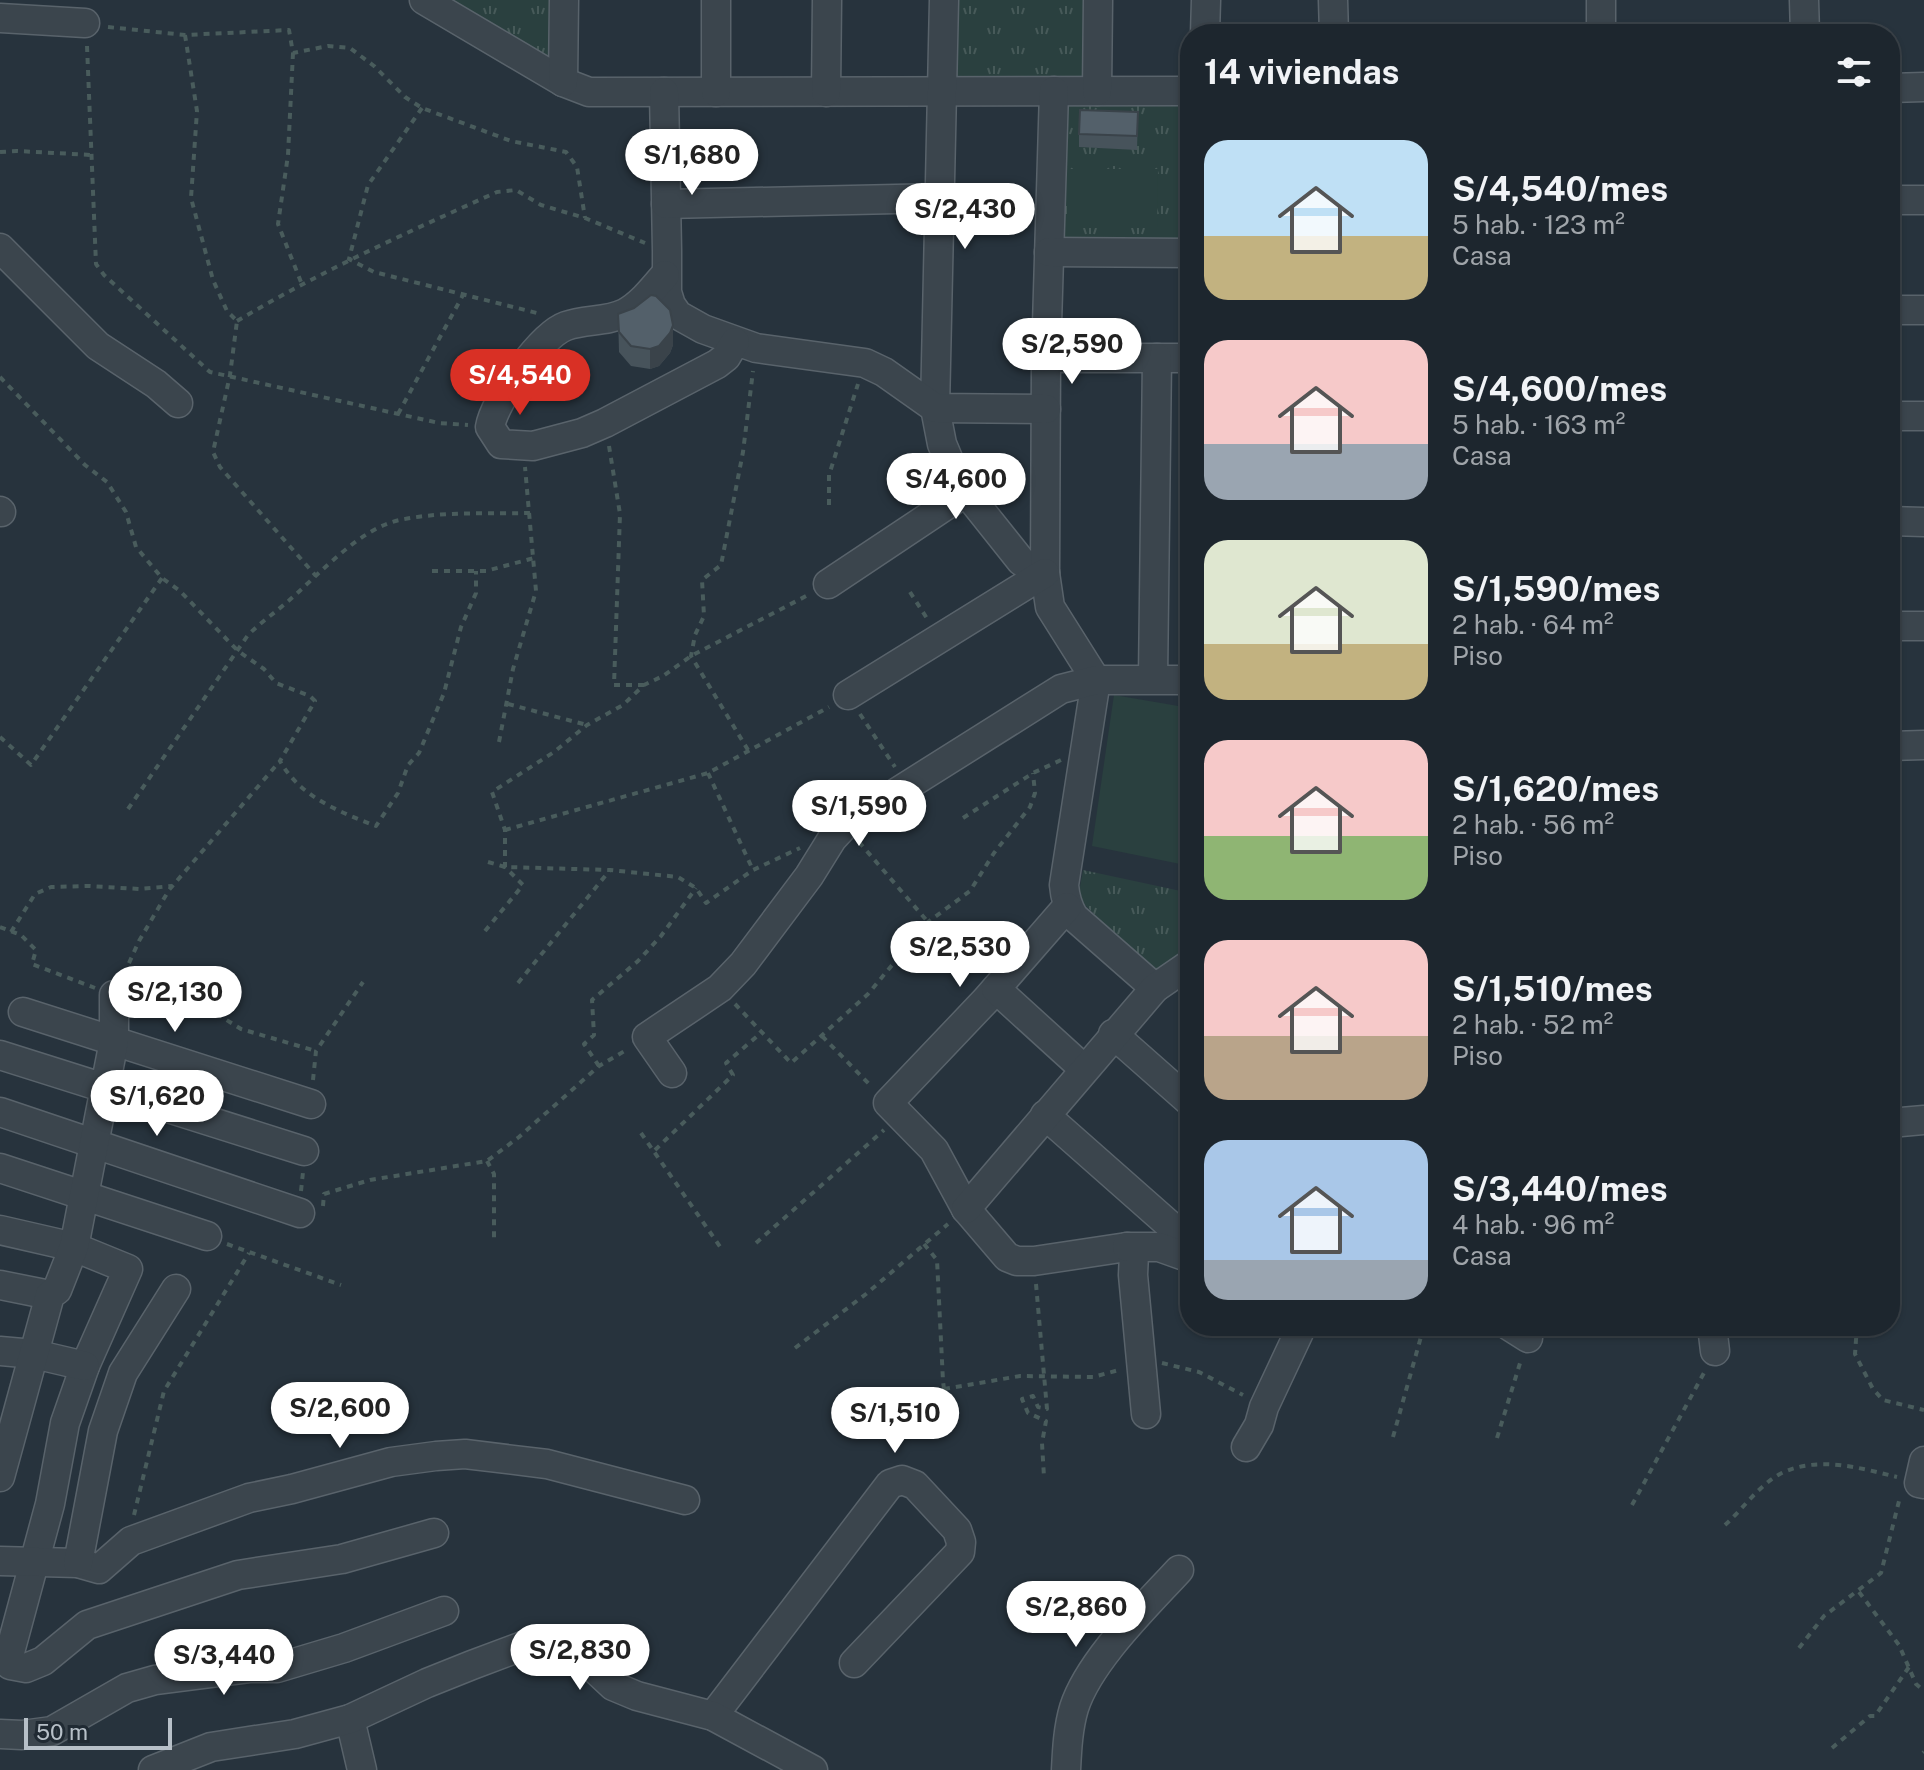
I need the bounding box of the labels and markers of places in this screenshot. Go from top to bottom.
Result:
pin: S/1,680 [618,129,766,197]
pin: S/2,430 [891,183,1039,251]
pin: S/2,590 [998,318,1146,386]
pin: S/4,540 [446,349,594,417]
pin: S/4,600 [882,453,1030,521]
pin: S/1,590 [785,780,933,848]
pin: S/2,530 [886,921,1034,989]
pin: S/2,130 [101,966,249,1034]
pin: S/1,620 [83,1070,231,1138]
pin: S/2,600 [266,1382,414,1450]
pin: S/1,510 [821,1387,969,1455]
pin: S/2,860 [1002,1581,1150,1649]
pin: S/2,830 [506,1624,654,1692]
pin: S/3,440 [150,1629,298,1697]

